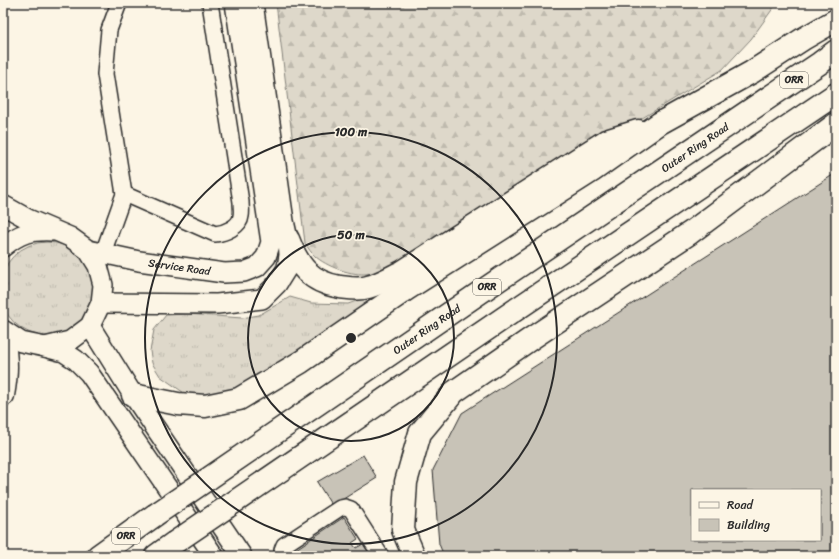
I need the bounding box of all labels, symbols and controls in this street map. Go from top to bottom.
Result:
road number: ORR [780,72,808,88]
street label: Outer Ring Road [657,117,734,177]
text: 100 m [335,121,368,143]
text: 50 m [337,224,365,246]
street label: Service Road [147,253,213,281]
road number: ORR [473,279,501,295]
street label: Outer Ring Road [389,298,465,359]
centre of rings [344,331,358,345]
legend [691,489,821,541]
text: Road [727,494,754,516]
text: Building [727,514,770,536]
road number: ORR [112,528,140,544]

